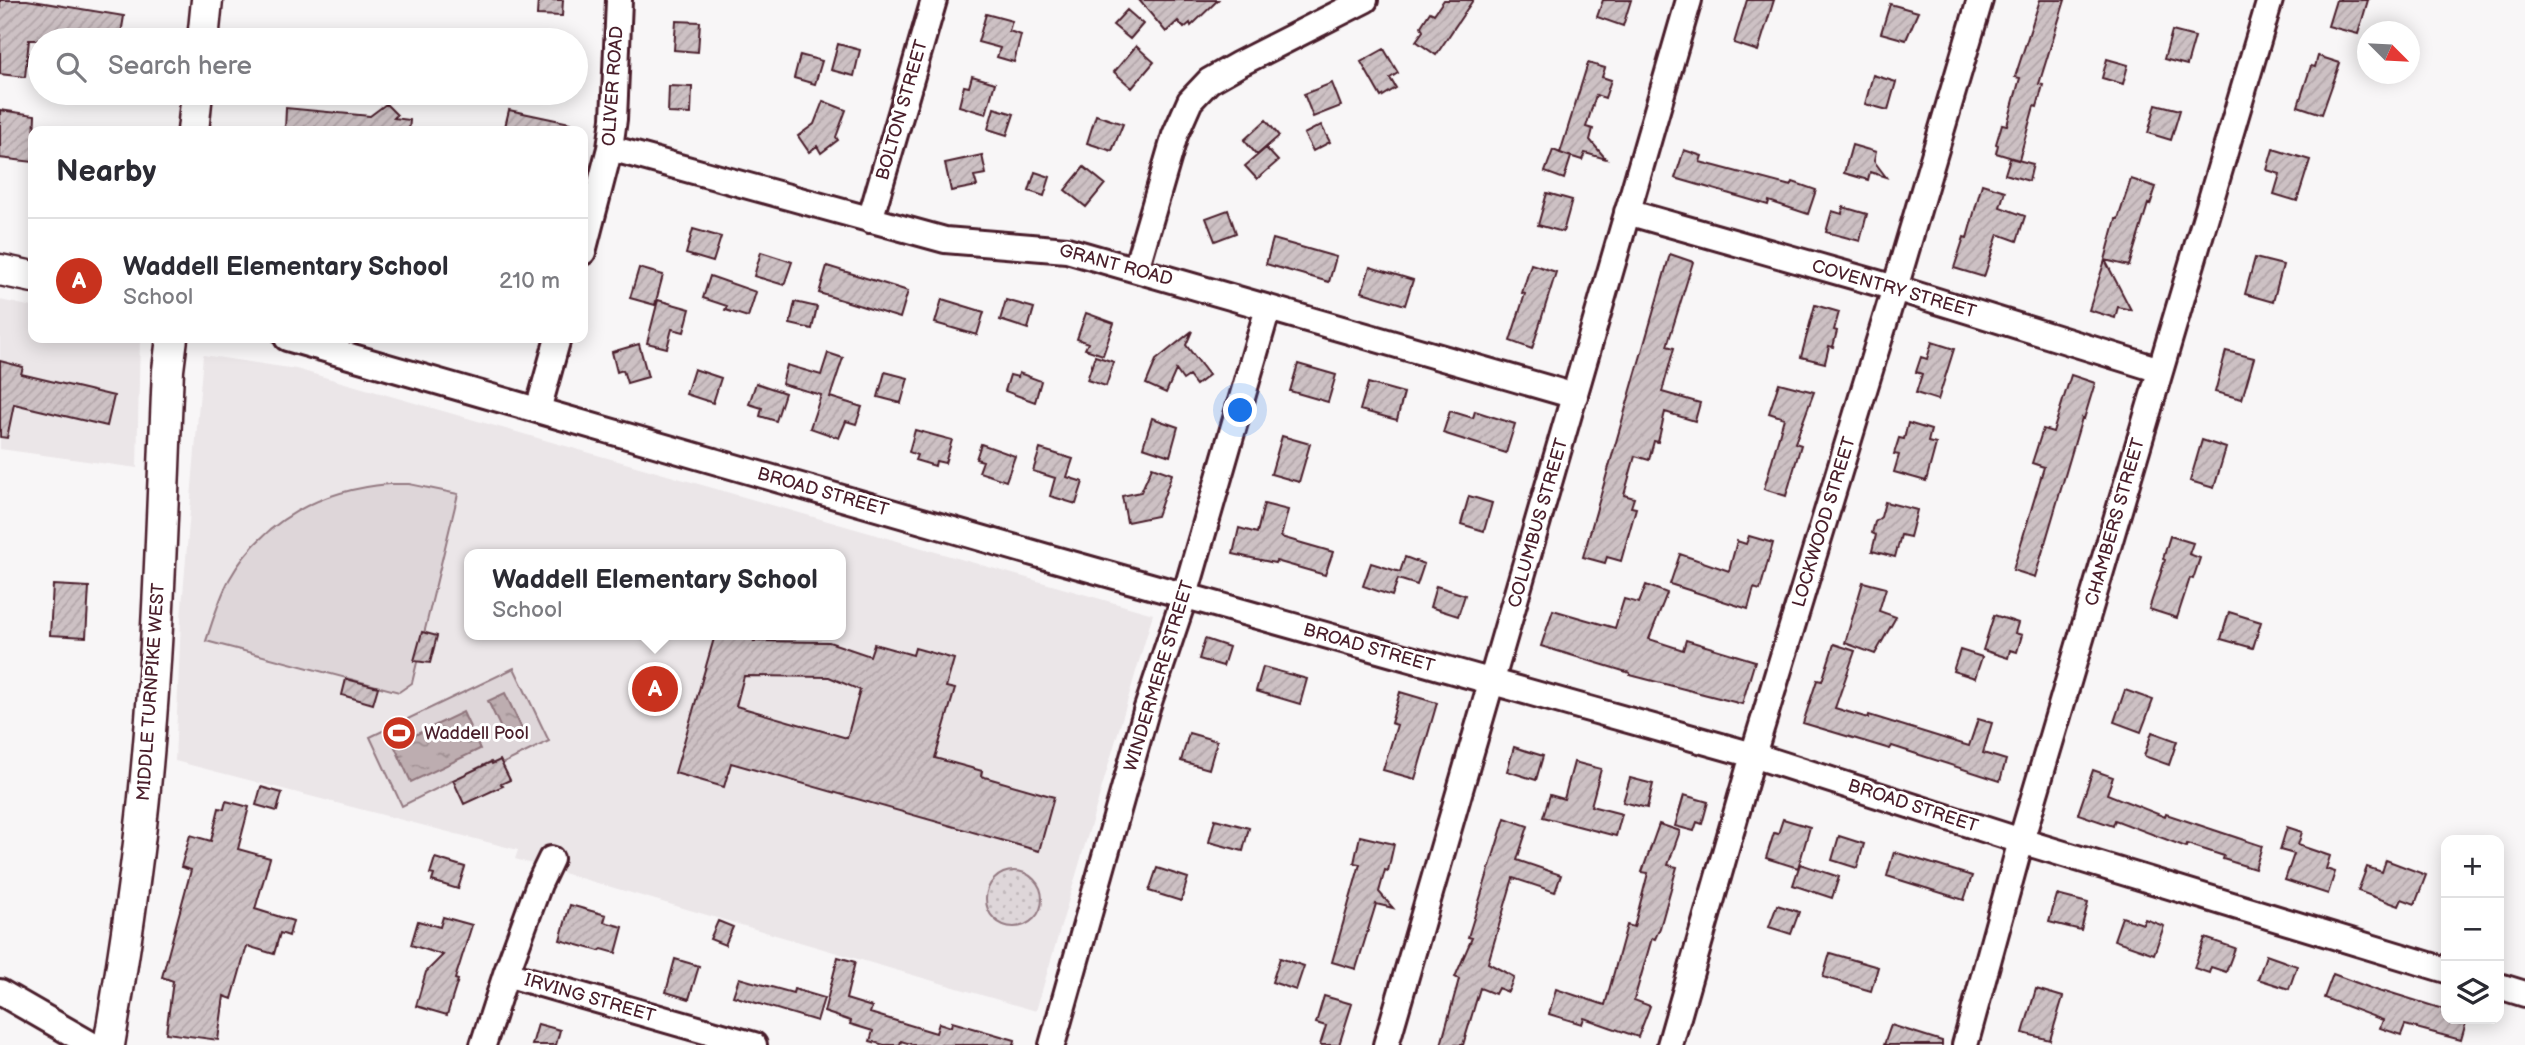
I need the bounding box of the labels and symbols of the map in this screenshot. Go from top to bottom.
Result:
north arrow [2357,21,2420,84]
street label: OLIVER ROAD [598,25,628,147]
street label: BOLTON STREET [872,37,932,183]
street label: GRANT ROAD [1057,240,1175,290]
street label: COVENTRY STREET [1809,255,1979,323]
your location [1223,393,1257,427]
street label: LOCKWOOD STREET [1788,434,1860,610]
street label: CHAMBERS STREET [2081,435,2149,608]
street label: COLUMBUS STREET [1504,436,1572,610]
street label: BROAD STREET [755,463,891,521]
street label: WINDERMERE STREET [1120,578,1198,774]
street label: MIDDLE TURNPIKE WEST [133,582,169,802]
street label: BROAD STREET [1301,619,1437,677]
pin: A [632,663,678,715]
sports icon: Waddell Pool [380,714,418,752]
place label: Waddell Pool [424,723,529,744]
street label: BROAD STREET [1845,775,1981,837]
street label: IRVING STREET [522,969,658,1027]

